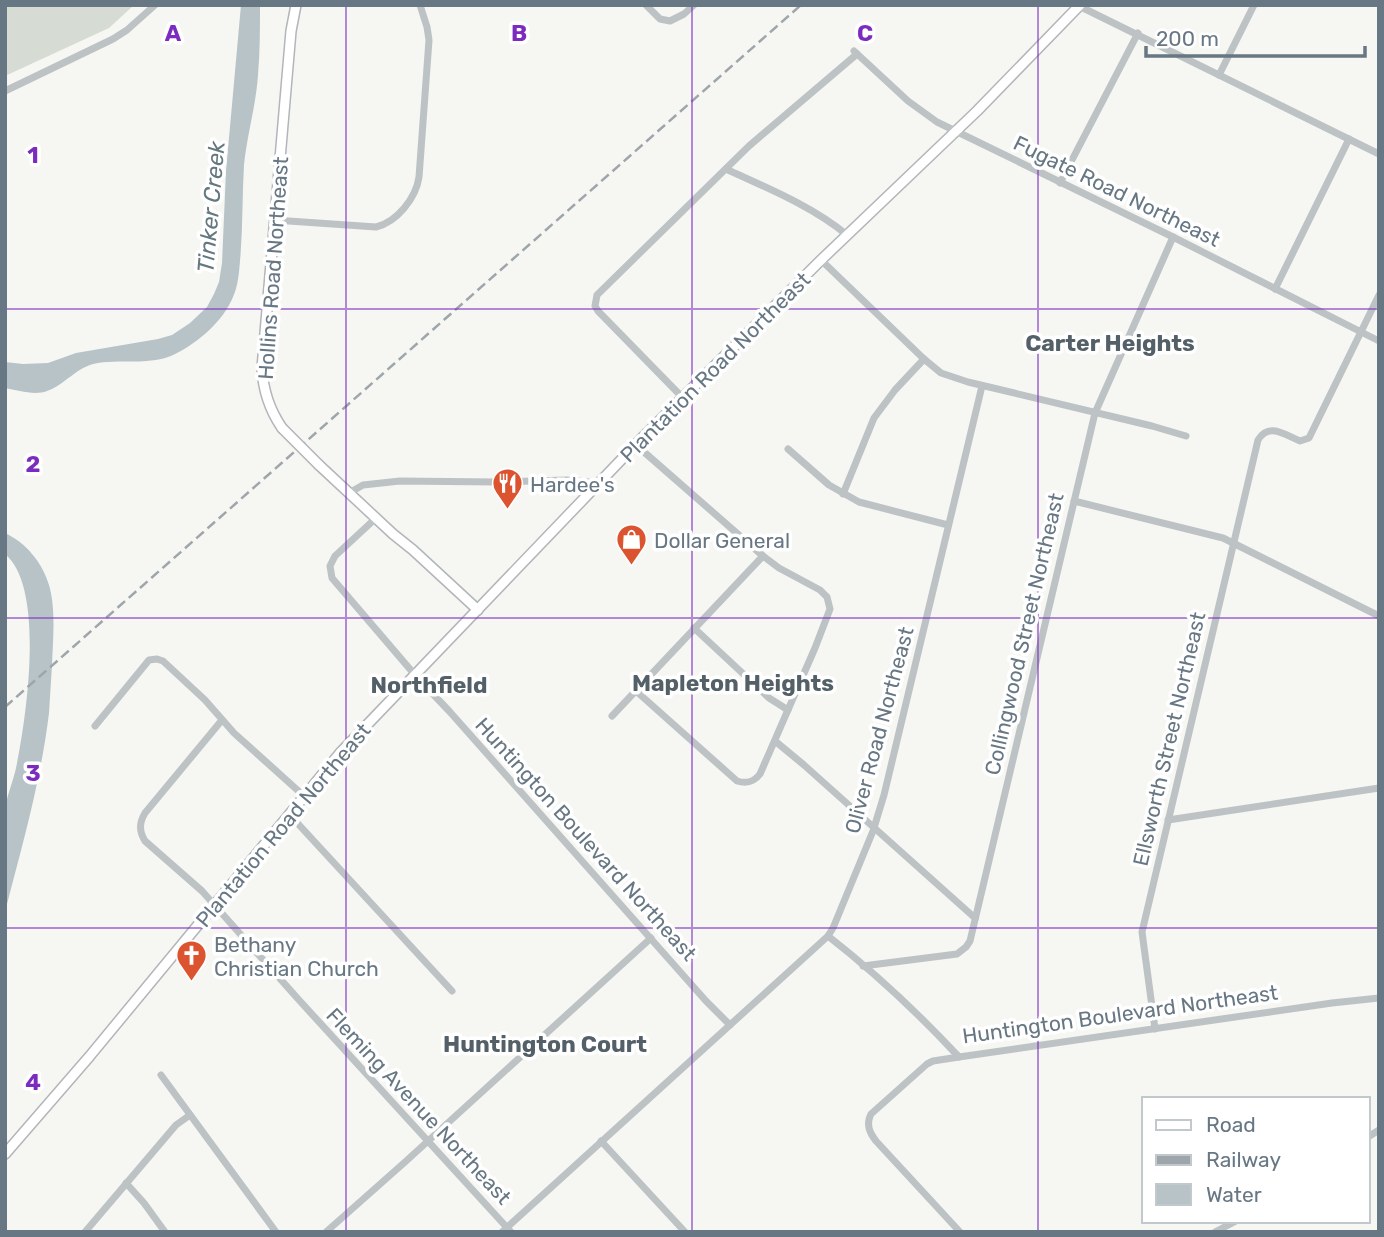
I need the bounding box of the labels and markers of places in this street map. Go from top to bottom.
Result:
restaurant icon: Hardee's [490,467,524,511]
place label: Hardee's [530,472,615,497]
shop icon: Dollar General [614,523,648,567]
place label: Dollar General [654,528,790,553]
place label: Bethany Christian Church [214,932,379,981]
church icon: Bethany Christian Church [174,939,208,983]

